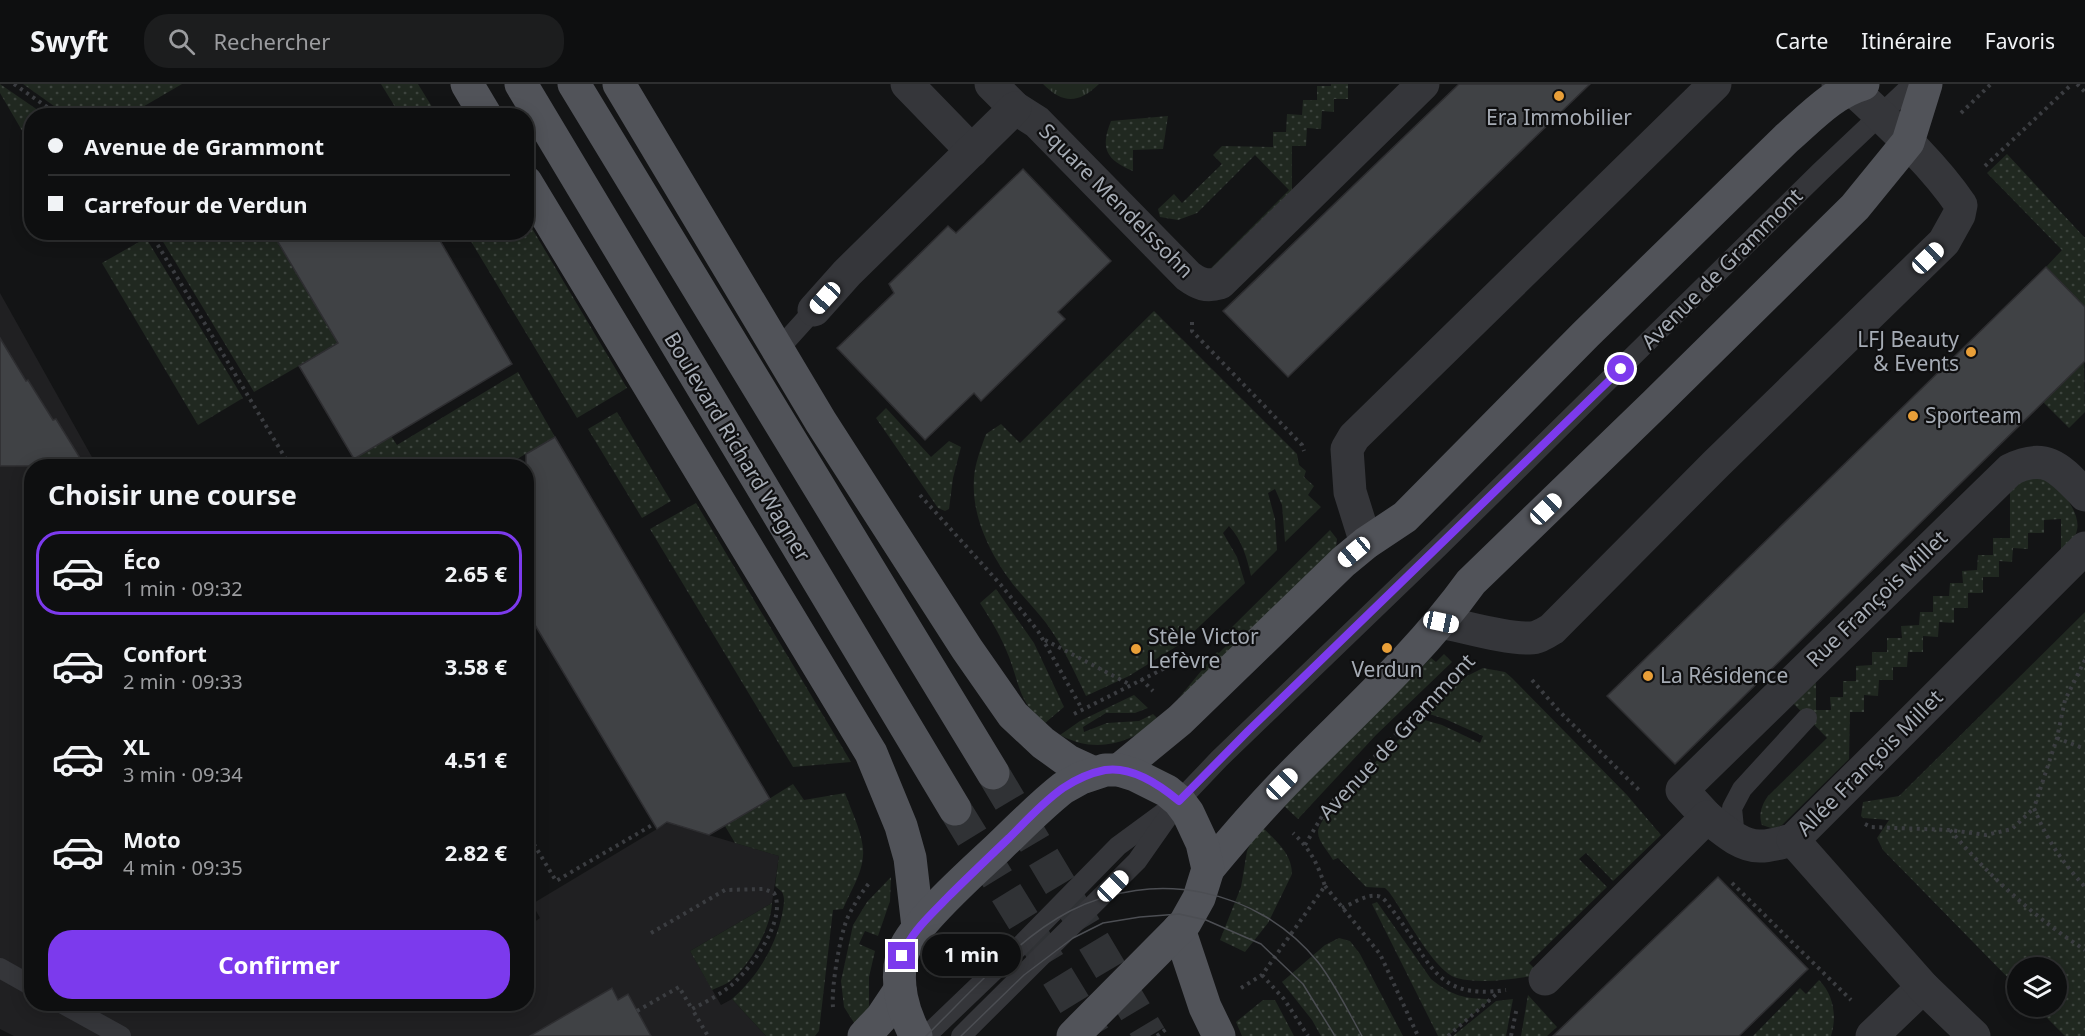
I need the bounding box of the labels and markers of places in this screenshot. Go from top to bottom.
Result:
marker: Era Immobilier [1552,89,1566,103]
place label: Era Immobilier [1486,103,1632,131]
place label: LFJ Beauty & Events [1857,325,1959,377]
marker: LFJ Beauty & Events [1964,345,1978,359]
place label: Sporteam [1925,401,2022,429]
marker: Sporteam [1906,409,1920,423]
place label: Stèle Victor Lefèvre [1148,622,1259,674]
marker: Verdun [1380,641,1394,655]
marker: Stèle Victor Lefèvre [1129,642,1143,656]
place label: Verdun [1351,655,1423,683]
place label: La Résidence [1660,661,1788,689]
marker: La Résidence [1641,669,1655,683]

